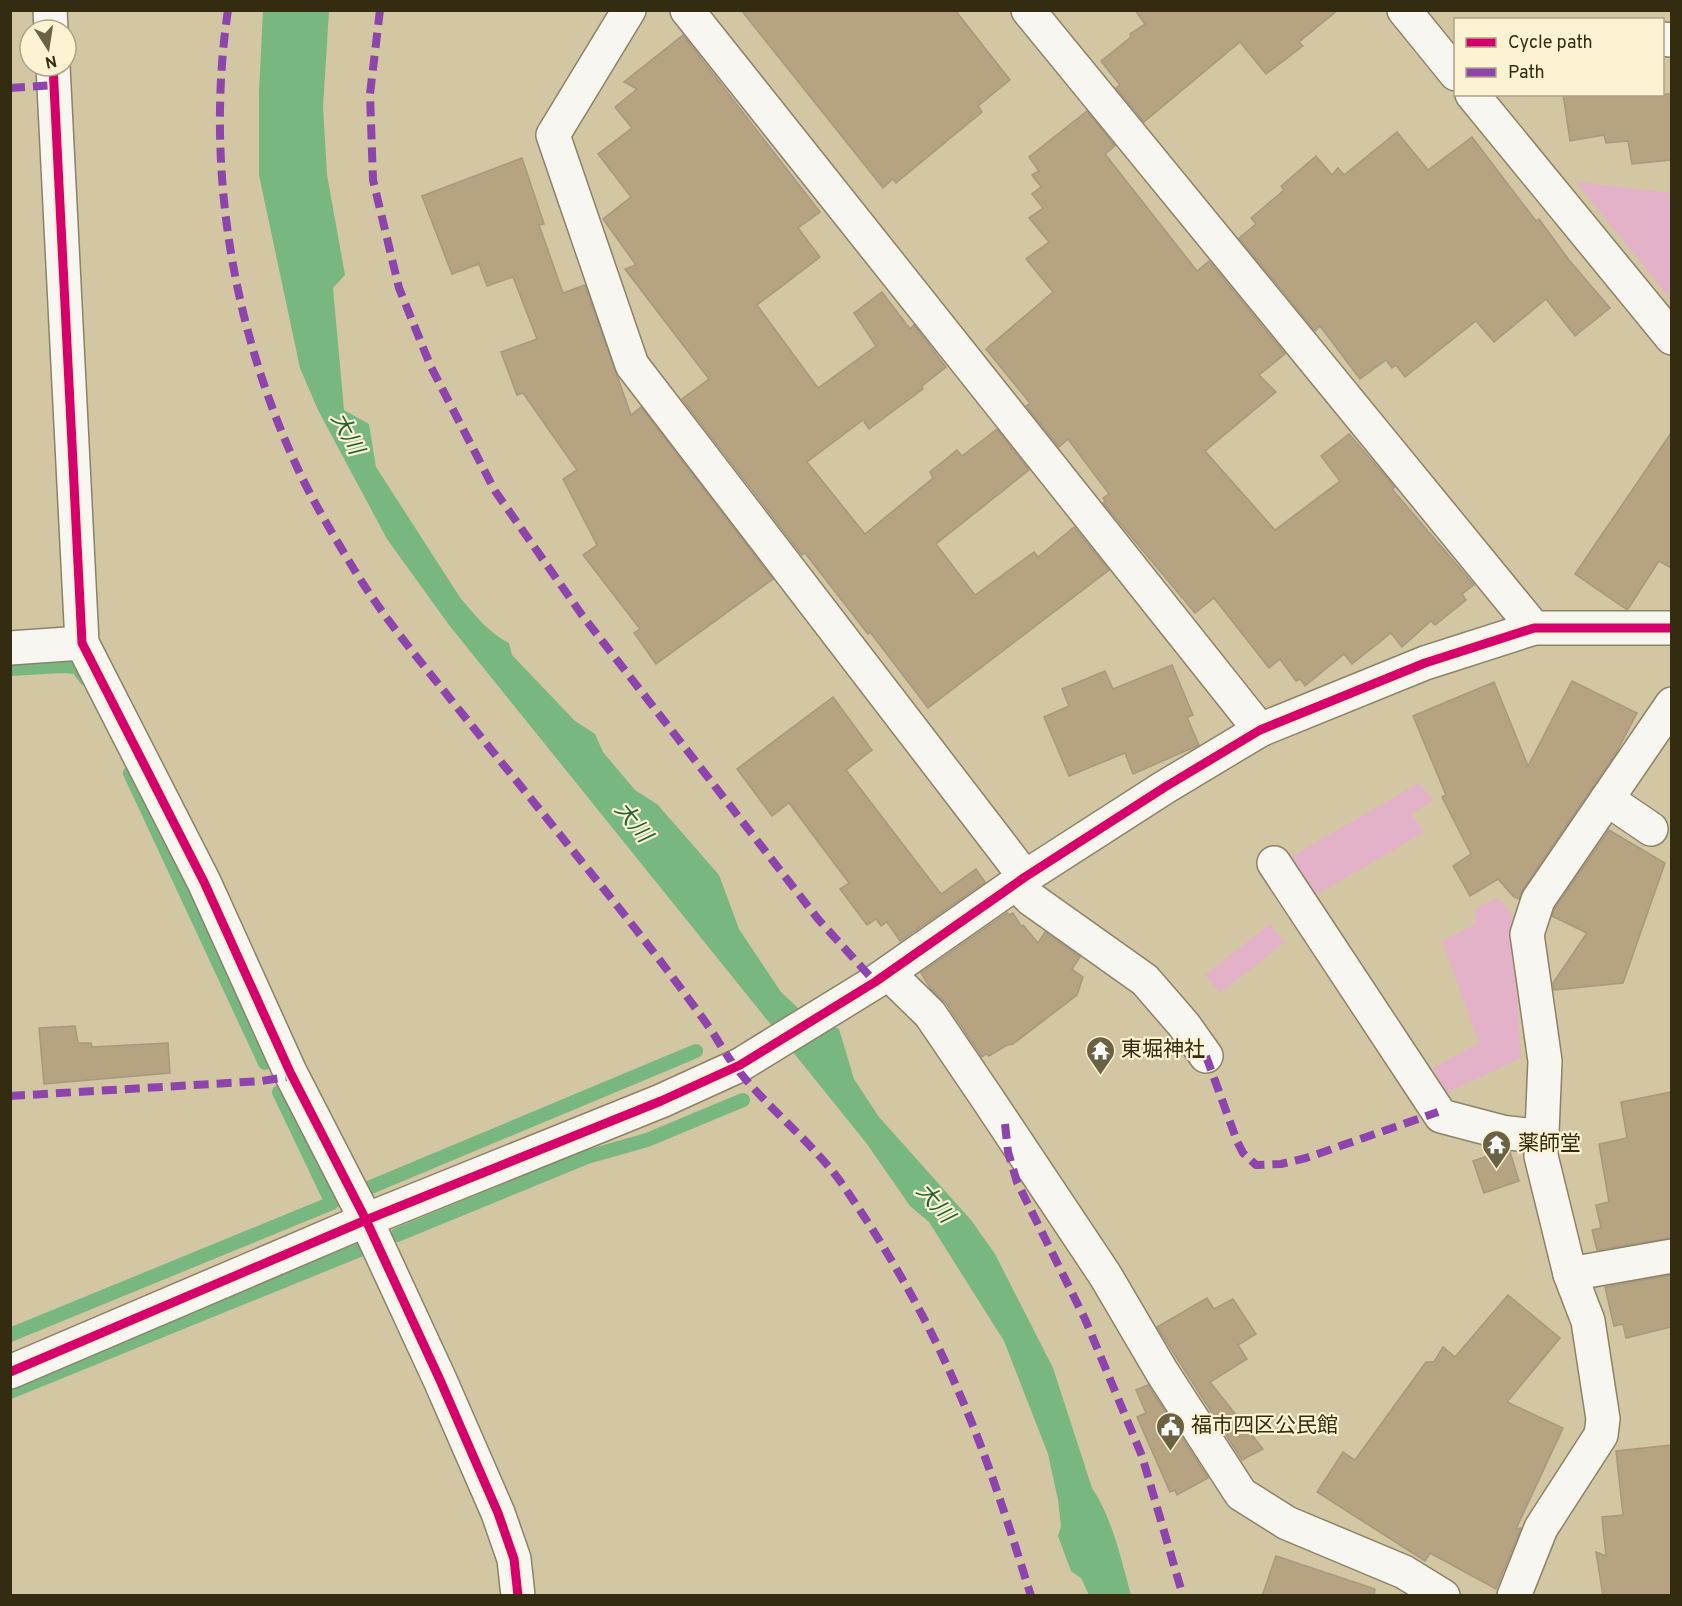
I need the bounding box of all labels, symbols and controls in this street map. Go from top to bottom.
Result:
north arrow [18,18,78,78]
legend [1454,18,1664,96]
text: Cycle path [1508,32,1593,55]
text: N [43,50,58,72]
text: Path [1508,62,1545,85]
water label: 大川 [324,408,369,462]
water label: 大川 [608,797,658,850]
temple icon: 東堀神社 [1084,1034,1116,1076]
place label: 東堀神社 [1121,1037,1205,1064]
temple icon: 薬師堂 [1481,1128,1513,1170]
place label: 薬師堂 [1518,1131,1581,1158]
water label: 大川 [909,1179,960,1231]
public building icon: 福市四区公民館 [1154,1410,1186,1452]
place label: 福市四区公民館 [1191,1413,1338,1440]

